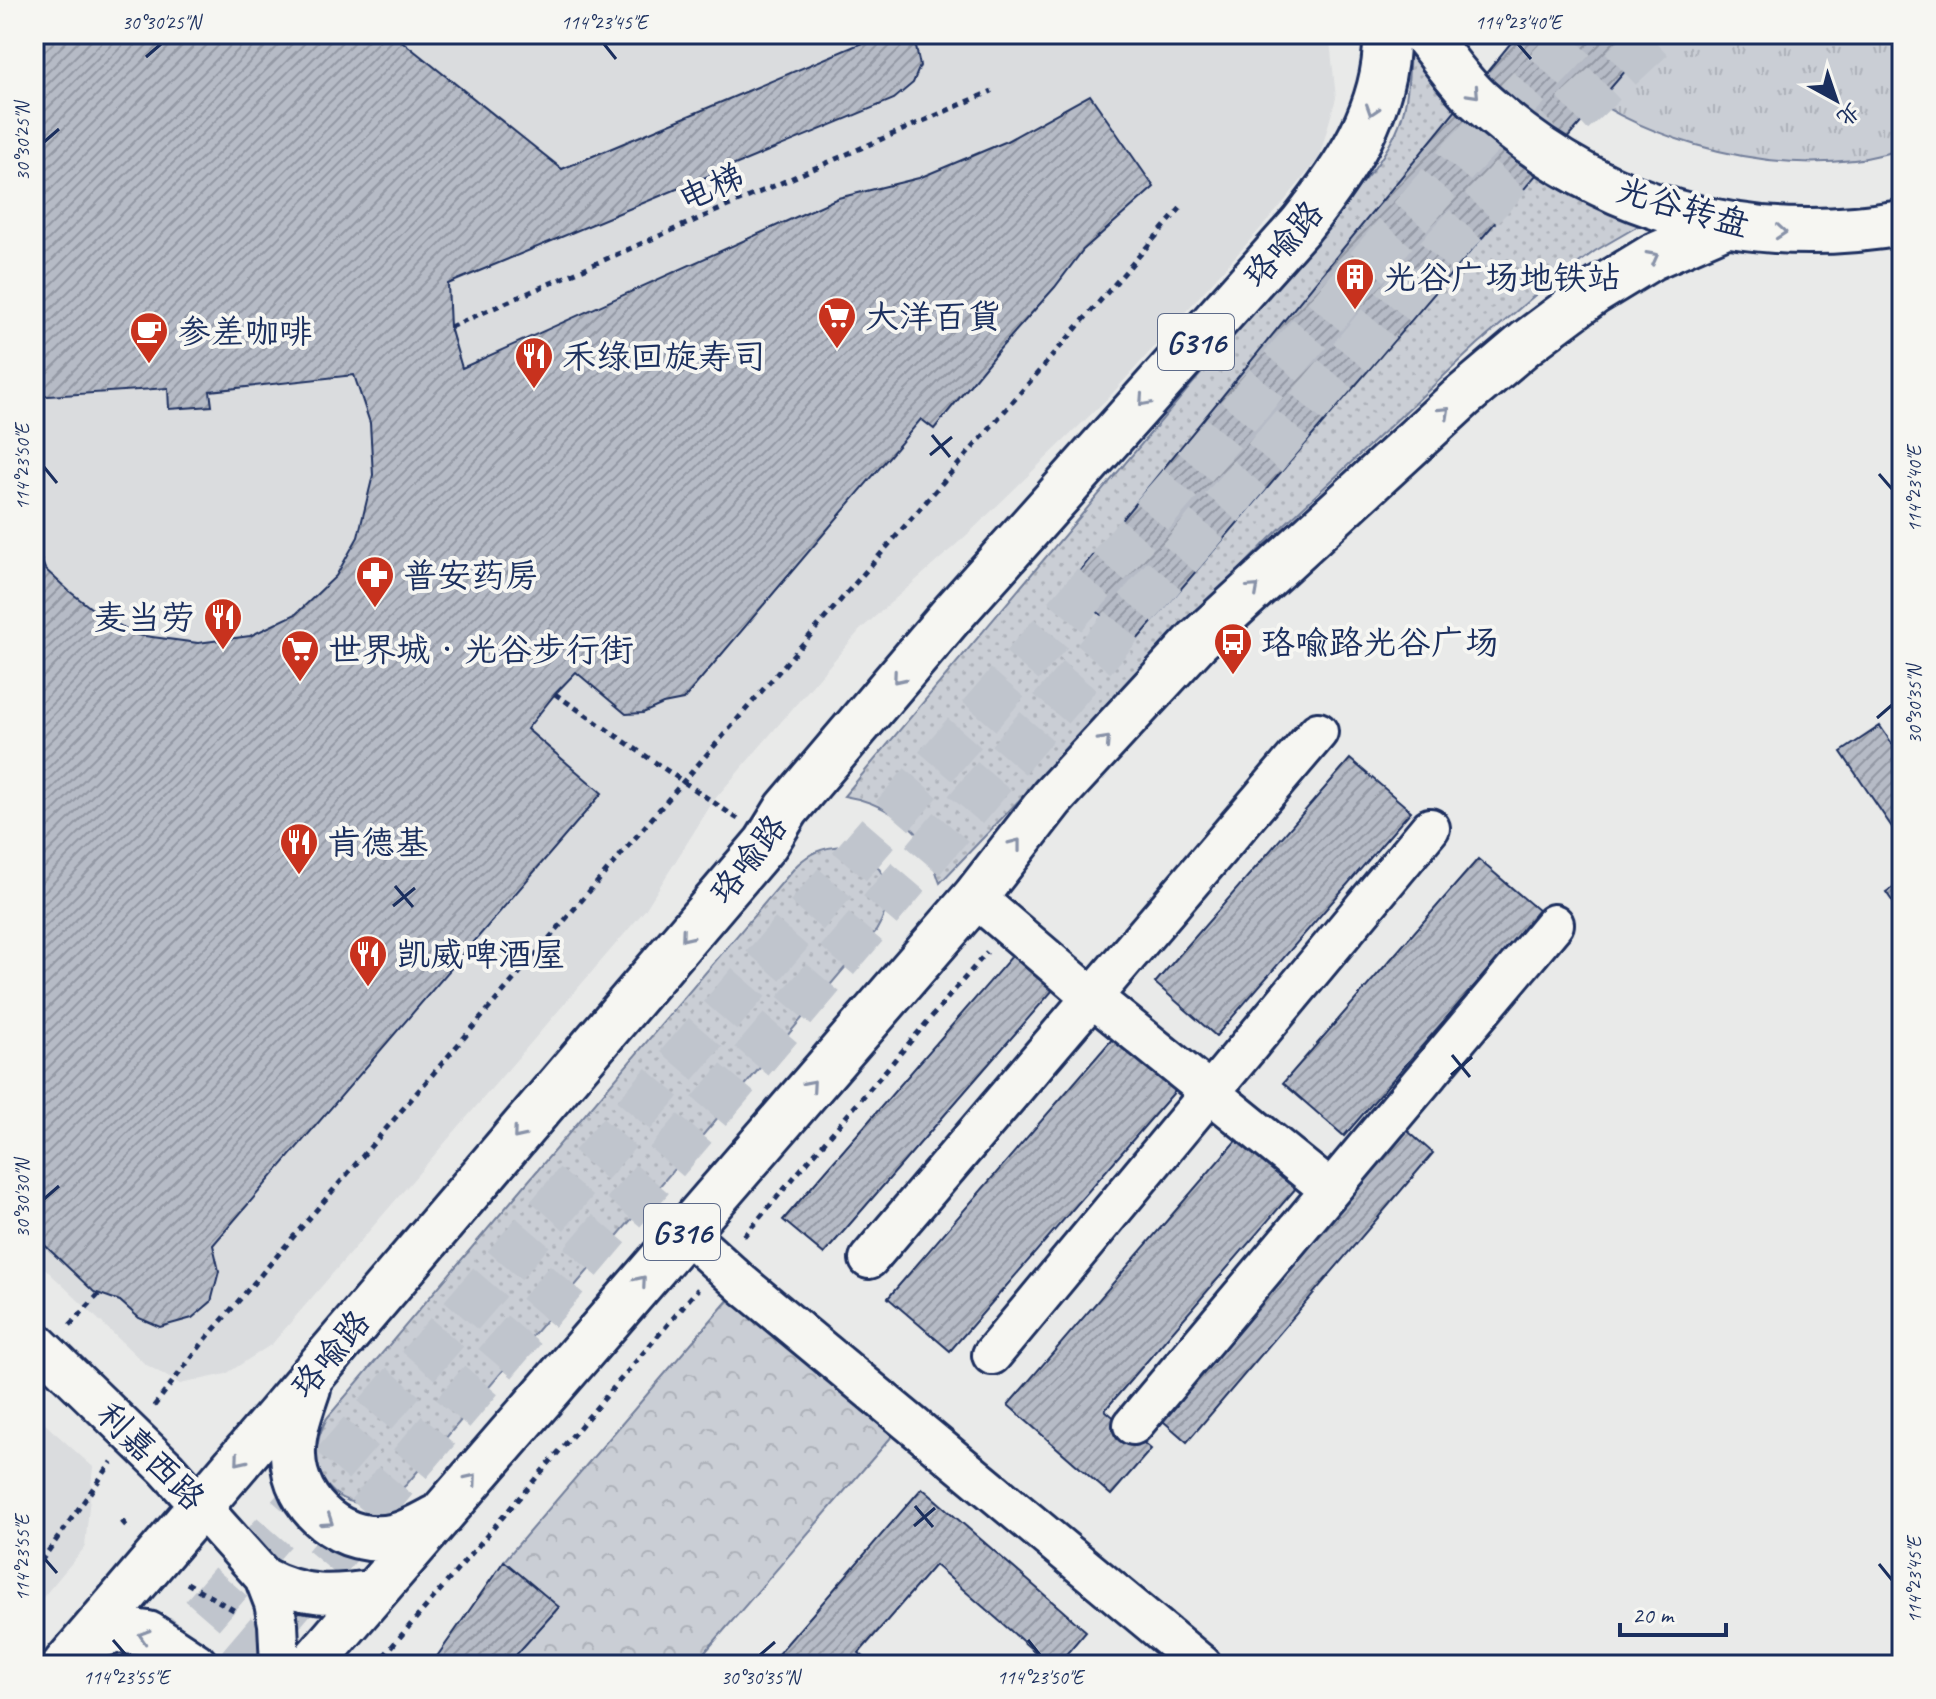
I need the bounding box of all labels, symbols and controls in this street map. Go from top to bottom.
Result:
text: 30°30'25"N [122,10,203,35]
text: 114°23'45"E [561,10,650,35]
text: 114°23'40"E [1475,10,1564,35]
north arrow [1796,60,1876,140]
one-way arrow [1465,84,1479,99]
text: 北 [1831,97,1866,132]
text: 30°30'25"N [10,100,35,181]
one-way arrow [1366,102,1382,116]
street label: 电梯 [671,154,751,220]
street label: 光谷转盘 [1612,168,1754,246]
street label: 珞喻路 [1233,191,1333,297]
one-way arrow [1775,223,1788,240]
one-way arrow [1645,252,1659,267]
building icon: 光谷广场地铁站 [1334,256,1376,311]
place label: 光谷广场地铁站 [1383,256,1621,299]
supermarket icon: 大洋百貨 [816,295,858,350]
place label: 大洋百貨 [865,295,1001,338]
cafe icon: 参差咖啡 [128,310,170,365]
place label: 参差咖啡 [177,310,313,353]
road number: G316 [1158,314,1234,370]
restaurant icon: 禾绿回旋寿司 [513,335,555,390]
place label: 禾绿回旋寿司 [562,335,766,378]
one-way arrow [1139,391,1153,406]
one-way arrow [1436,407,1450,422]
text: 114°23'50"E [10,421,35,510]
text: 114°23'40"E [1902,443,1927,532]
pharmacy icon: 普安药房 [354,554,396,609]
place label: 普安药房 [403,554,539,597]
one-way arrow [1245,584,1260,598]
place label: 麦当劳 [93,596,195,639]
restaurant icon: 麦当劳 [202,596,244,651]
bus stop icon: 珞喻路光谷广场 [1212,621,1254,676]
place label: 珞喻路光谷广场 [1261,621,1499,664]
supermarket icon: 世界城．光谷步行街 [279,628,321,683]
place label: 世界城．光谷步行街 [328,628,634,671]
text: 30°30'35"N [1902,663,1927,744]
one-way arrow [893,668,908,683]
one-way arrow [1096,736,1111,750]
street label: 珞喻路 [700,806,796,912]
restaurant icon: 肯德基 [278,821,320,876]
place label: 肯德基 [327,821,429,864]
one-way arrow [1006,839,1021,853]
one-way arrow [681,926,696,941]
restaurant icon: 凯威啤酒屋 [347,933,389,988]
place label: 凯威啤酒屋 [396,933,566,976]
one-way arrow [801,1079,816,1094]
one-way arrow [513,1124,528,1139]
text: 30°30'30"N [10,1157,35,1238]
road number: G316 [644,1204,720,1260]
one-way arrow [631,1276,646,1291]
street label: 珞喻路 [281,1301,379,1407]
street label: 利嘉西路 [88,1393,214,1519]
one-way arrow [235,1450,250,1465]
one-way arrow [462,1474,477,1489]
one-way arrow [320,1511,334,1526]
text: 114°23'55"E [10,1512,35,1601]
text: 114°23'45"E [1902,1534,1927,1623]
scale bar [1620,1587,1726,1637]
text: 20 m [1632,1600,1675,1630]
one-way arrow [138,1629,151,1645]
text: 114°23'55"E [83,1665,172,1690]
text: 30°30'35"N [721,1665,802,1690]
text: 114°23'50"E [997,1665,1086,1690]

